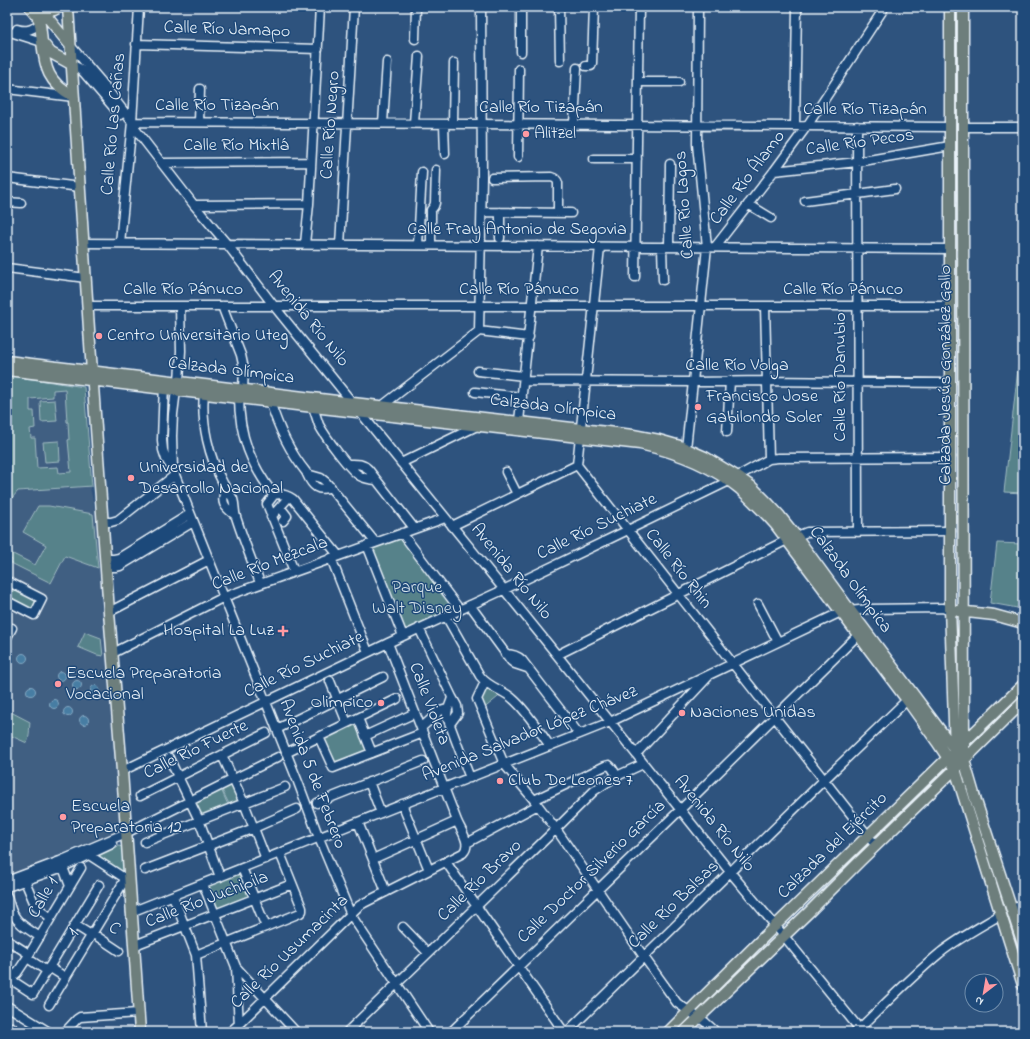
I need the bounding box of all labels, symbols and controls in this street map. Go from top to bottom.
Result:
street label: Calle Río Jamapo [163,15,291,45]
street label: Calle Río Las Cañas [95,52,133,196]
street label: Calle Río Negro [314,70,349,180]
street label: Calle Río Tizapán [155,93,279,119]
street label: Calle Río Tizapán [479,95,603,121]
street label: Calle Río Tizapán [803,97,927,123]
place label: Alitzel [534,121,576,147]
street label: Calle Río Pecos [804,123,916,163]
street label: Calle Río Álamo [704,125,792,231]
marker: Alitzel [521,129,531,139]
street label: Calle Río Mixtlá [183,133,289,159]
street label: Calle Río Lagos [668,150,703,260]
street label: Calle Fray Antonio de Segovia [407,217,627,244]
street label: Avenida Río Nilo [261,265,355,373]
street label: Calzada Jesús González Gallo [933,265,959,485]
street label: Calle Río Pánuco [123,277,243,303]
street label: Calle Río Pánuco [459,277,579,303]
street label: Calle Río Pánuco [783,277,903,303]
street label: Calle Río Danubio [828,312,854,442]
place label: Centro Universitario Uteg [107,323,288,350]
marker: Centro Universitario Uteg [94,331,104,341]
street label: Calzada Olímpica [166,350,296,392]
street label: Calle Río Volga [685,353,789,380]
place label: Francisco Jose Gabilondo Soler [705,384,822,431]
street label: Calzada Olímpica [488,387,618,429]
marker: Francisco Jose Gabilondo Soler [693,402,703,412]
place label: Universidad de Desarrollo Nacional [138,455,283,502]
marker: Universidad de Desarrollo Nacional [126,473,136,483]
street label: Calle Río Suchiate [533,486,662,567]
street label: Avenida Río Nilo [464,518,558,626]
street label: Calzada Olímpica [802,521,898,639]
street label: Calle Río Rhin [638,523,718,615]
street label: Calle Río Mezcala [208,530,332,598]
park label: Parque Walt Disney [372,575,462,622]
place label: Hospital La Luz [163,618,274,644]
street label: Calle Río Suchiate [240,624,369,705]
marker: Hospital La Luz [277,625,289,637]
street label: Calle Violeta [401,659,457,749]
place label: Escuela Preparatoria Vocacional [65,661,221,708]
marker: Escuela Preparatoria Vocacional [53,679,63,689]
street label: Avenida Salvador López Chávez [418,679,642,789]
place label: Olimpico [311,690,373,716]
street label: Avenida 5 de Febrero [271,695,353,853]
marker: Olimpico [376,698,386,708]
place label: Naciones Unidas [690,700,816,726]
marker: Naciones Unidas [677,708,687,718]
street label: Calle Río Fuerte [139,713,254,787]
place label: Club De Leones 7 [508,768,634,794]
street label: Avenida Río Nilo [667,770,761,878]
marker: Club De Leones 7 [495,776,505,786]
street label: Calzada del Ejército [772,786,894,906]
place label: Escuela Preparatoria 12 [71,794,182,841]
street label: Calle Doctor Silverio García [512,794,672,950]
marker: Escuela Preparatoria 12 [58,812,68,822]
street label: Calle Río Bravo [432,834,528,928]
street label: Calle Río Balsas [622,855,726,955]
street label: Calle Río Juchipila [142,865,272,935]
street label: Calle 1 [22,872,66,924]
street label: Calle Río Usumacinta [225,889,355,1015]
street label: C [103,915,125,943]
street label: 1 [61,924,87,942]
north arrow [964,973,1004,1013]
text: N [972,992,987,1009]

